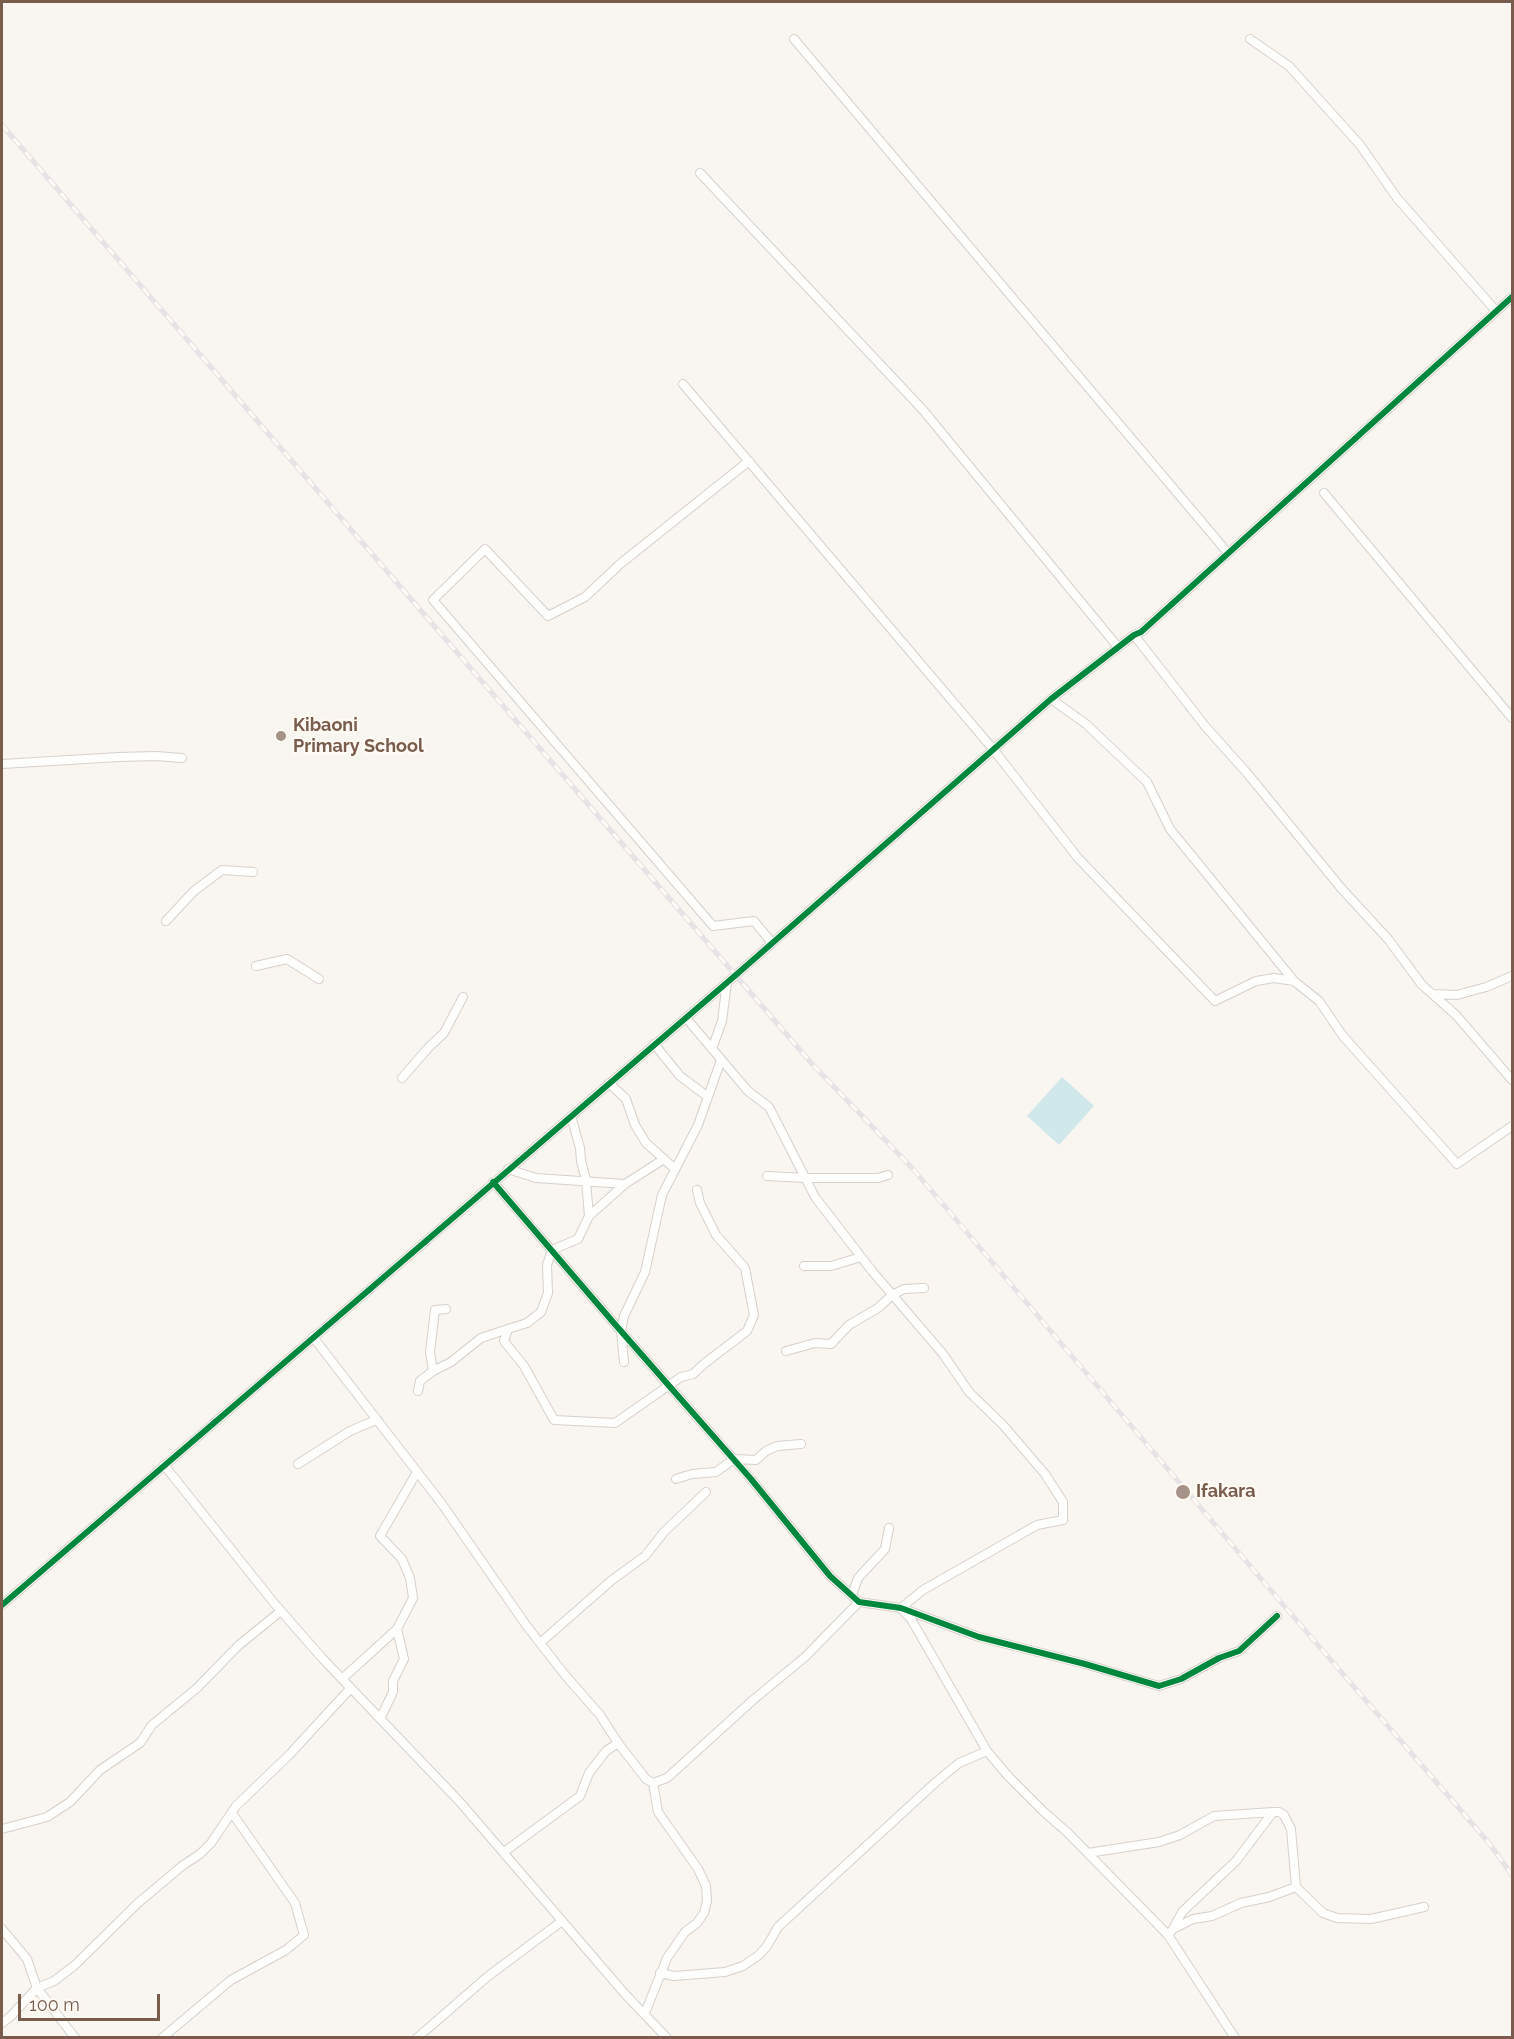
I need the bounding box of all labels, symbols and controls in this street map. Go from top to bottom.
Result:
place label: Kibaoni Primary School [293,715,424,758]
marker: Kibaoni Primary School [274,729,288,743]
place label: Ifakara [1196,1481,1255,1503]
marker: Ifakara [1174,1483,1192,1501]
scale bar [21,1982,164,2020]
text: 100 m [29,1994,80,2015]

